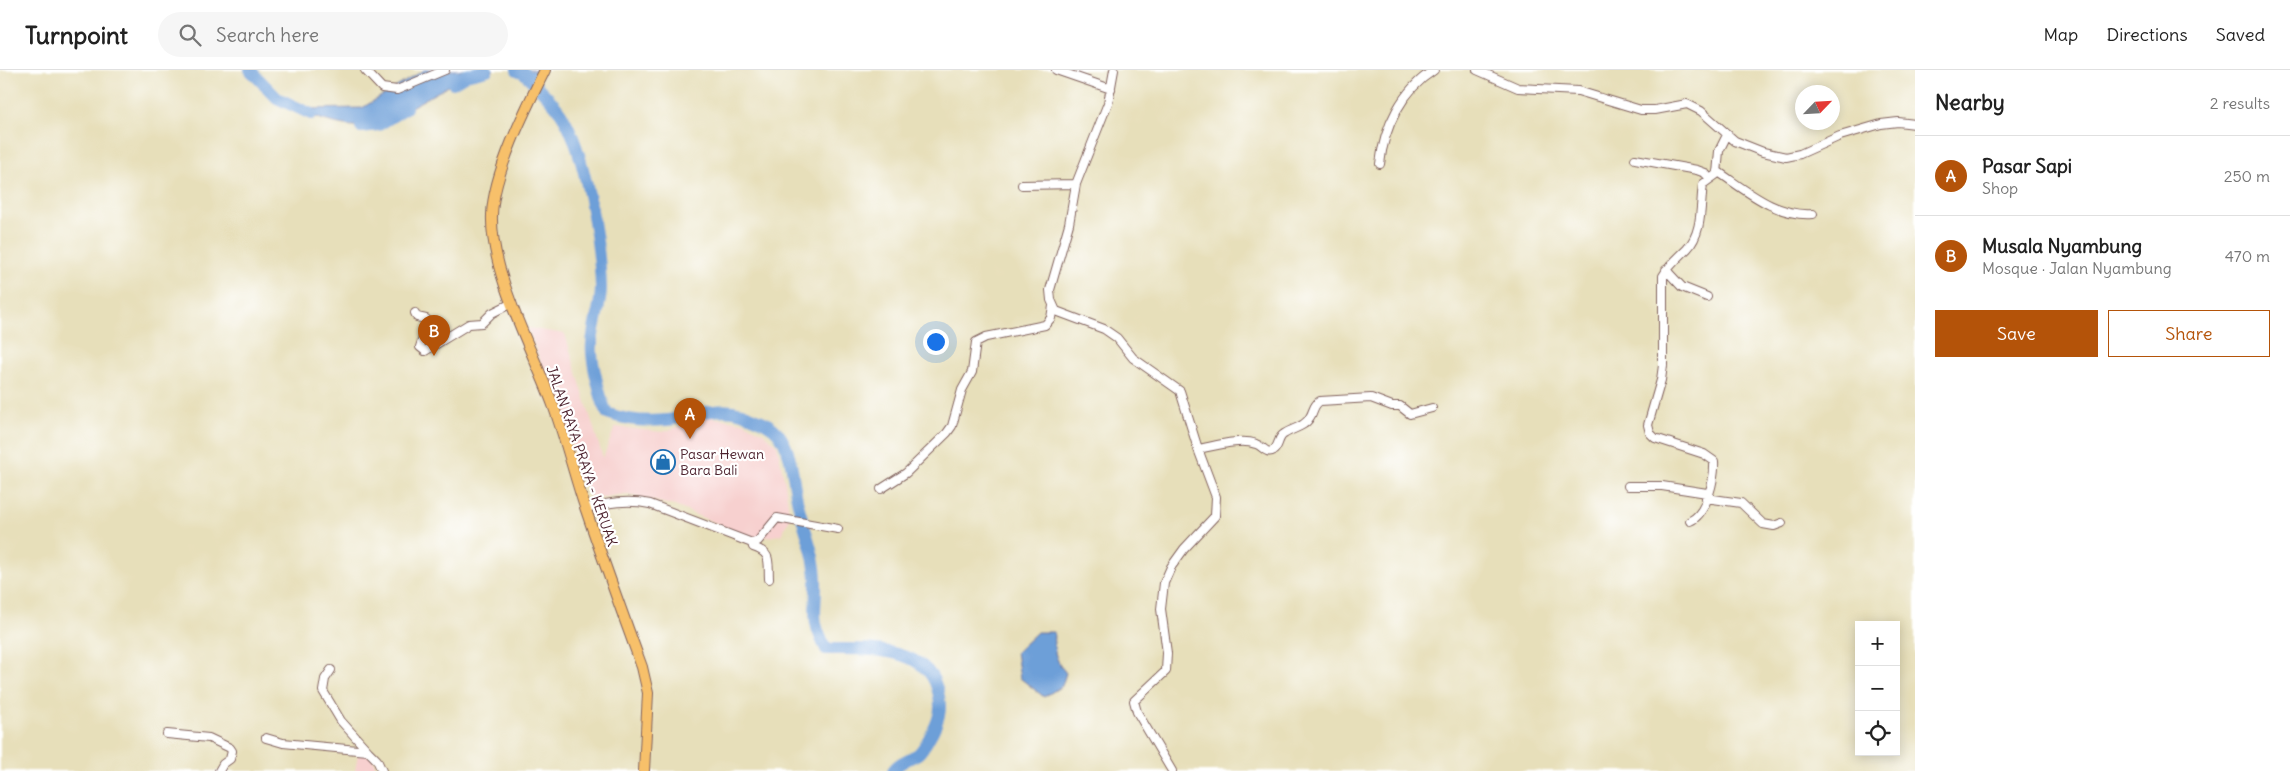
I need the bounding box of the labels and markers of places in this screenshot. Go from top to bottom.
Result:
pin: B [418,315,450,356]
pin: A [674,398,706,439]
place label: Pasar Hewan Bara Bali [680,445,764,479]
shop icon: Pasar Hewan Bara Bali [650,449,676,475]

